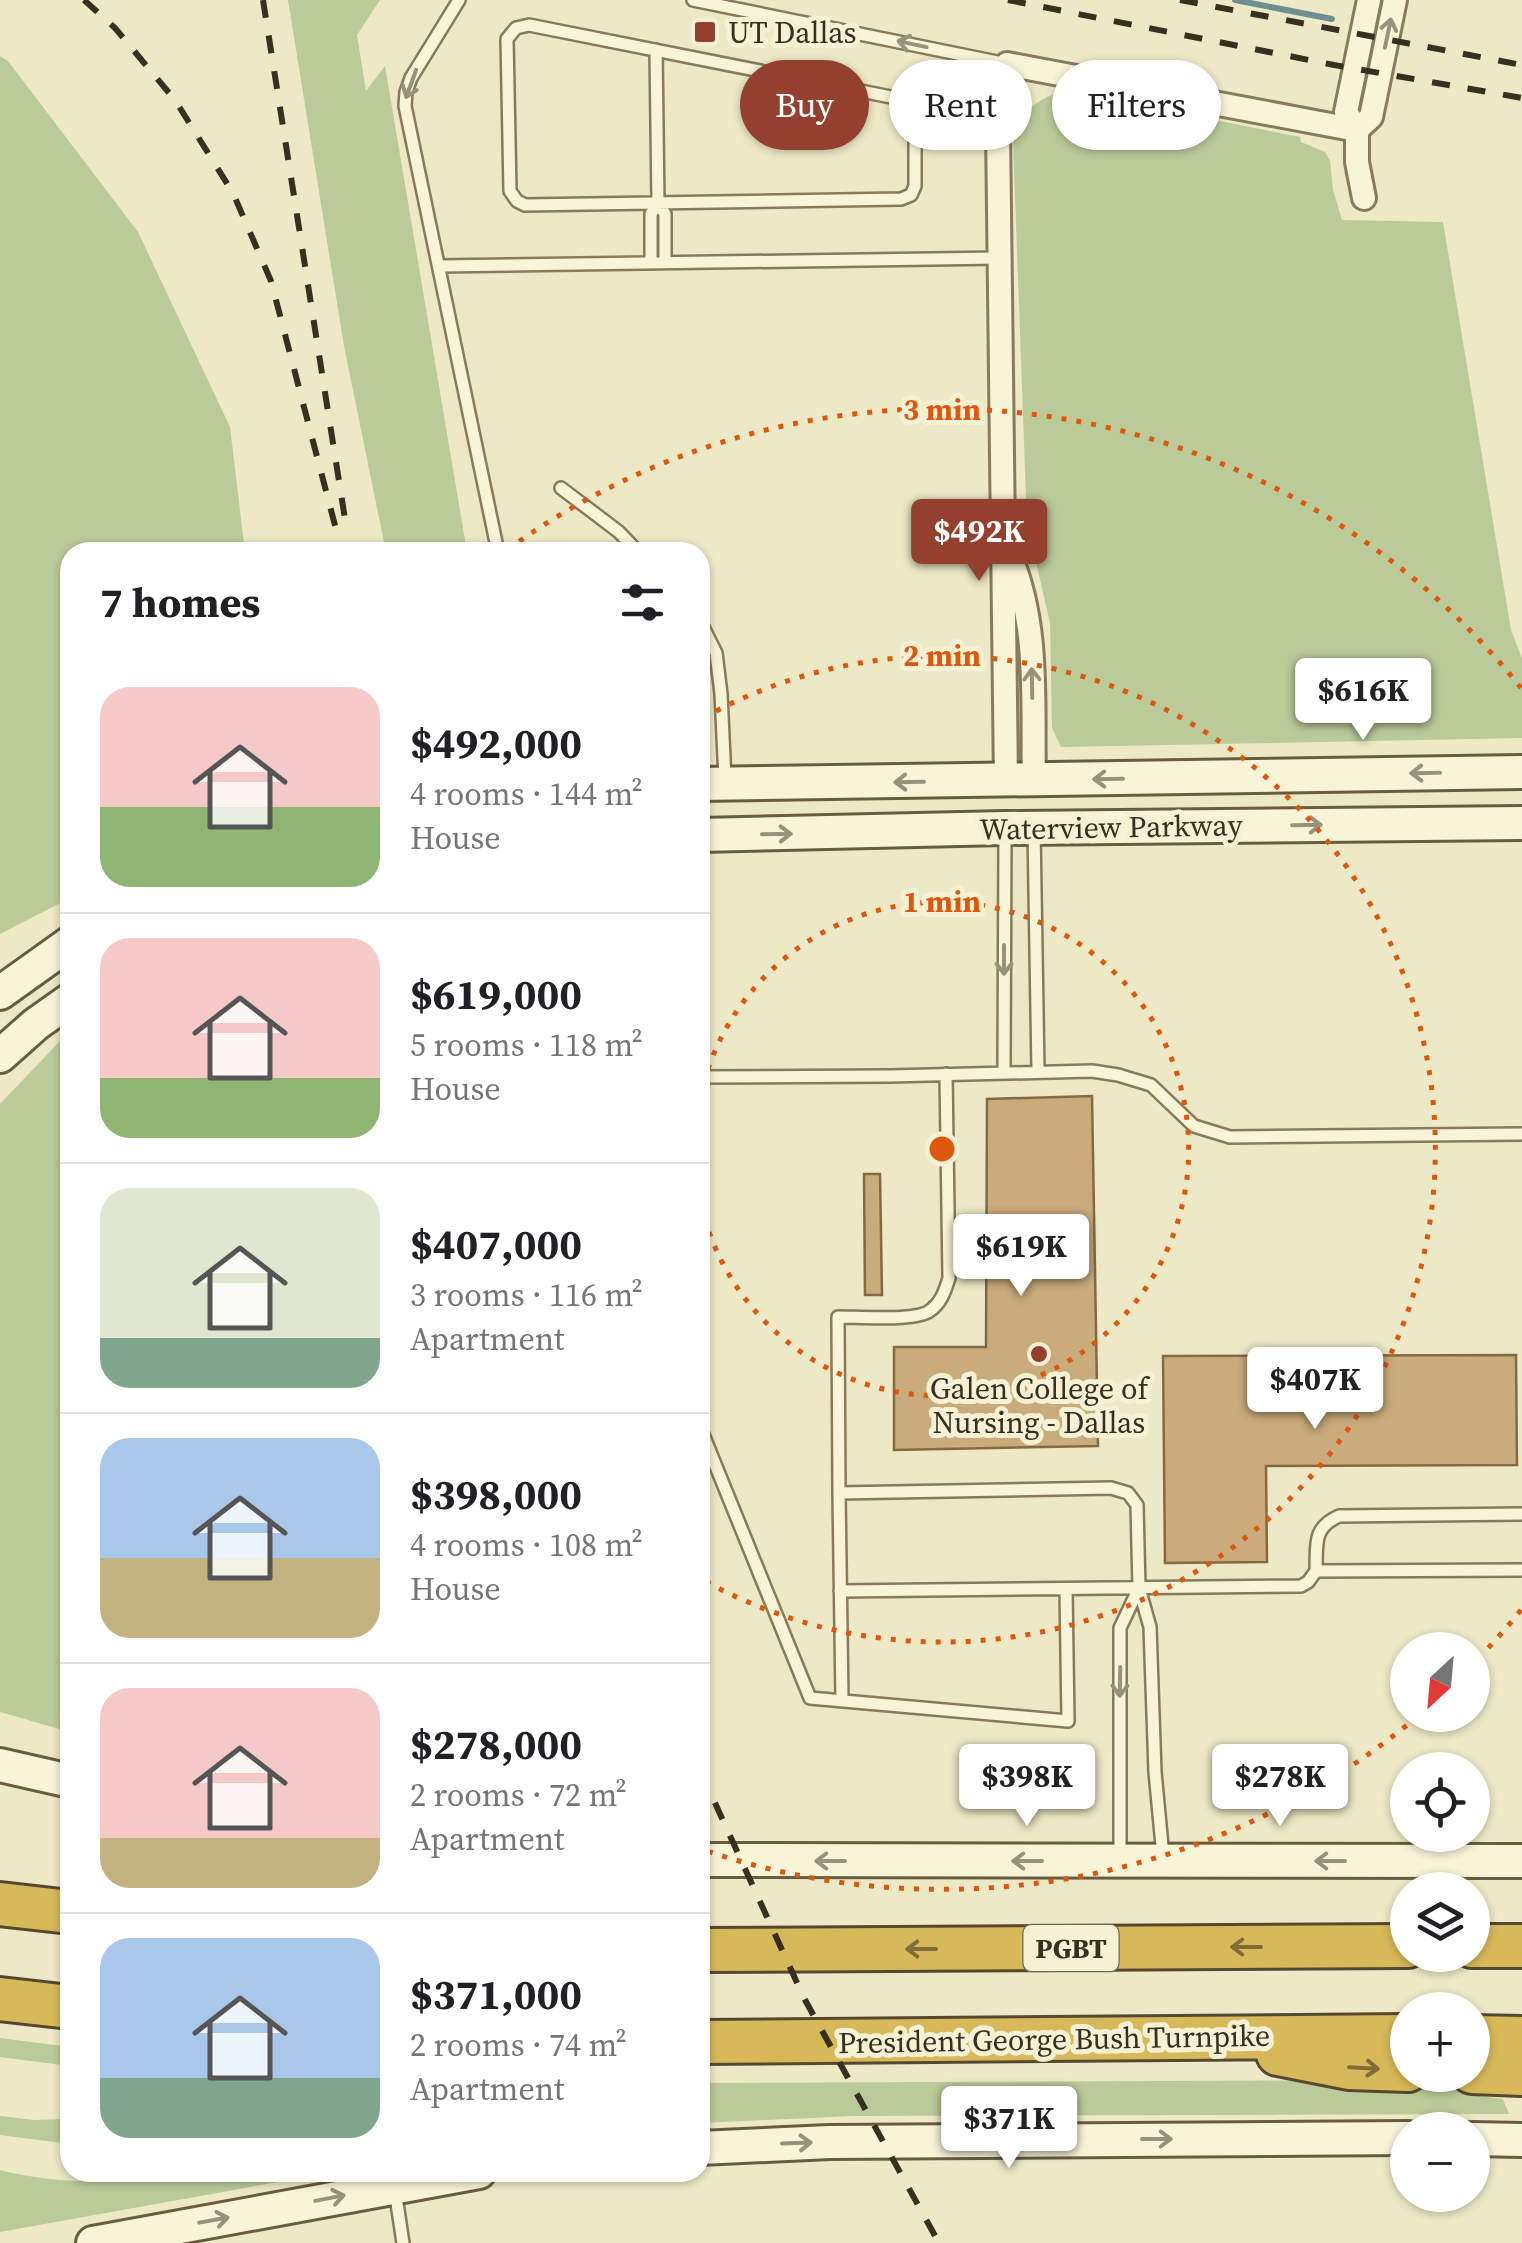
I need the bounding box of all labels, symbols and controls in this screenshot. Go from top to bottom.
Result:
place label: UT Dallas [728,12,857,53]
one-way arrow [1380,18,1398,50]
marker: UT Dallas [692,19,718,45]
one-way arrow [897,34,929,53]
chip: Buy [740,60,869,150]
chip: Rent [889,60,1032,150]
chip: Filters [1052,60,1221,150]
one-way arrow [401,68,419,99]
text: 3 min [903,389,981,430]
pin: $492K [909,499,1049,584]
text: $492K [933,509,1025,553]
text: 7 homes [100,573,260,631]
icon: filters [615,575,670,630]
text: 2 min [903,635,981,676]
pin: $616K [1293,658,1433,743]
one-way arrow [1023,668,1042,700]
text: $616K [1317,668,1409,712]
text: $492,000 [410,714,582,772]
icon: home [180,727,300,847]
one-way arrow [1409,764,1441,783]
one-way arrow [1093,770,1125,789]
text: 4 rooms · 144 m² [410,772,643,816]
one-way arrow [893,772,926,792]
street label: Waterview Parkway [979,804,1244,850]
text: House [410,816,501,860]
one-way arrow [1290,816,1322,834]
one-way arrow [761,824,793,843]
text: 1 min [903,881,981,922]
one-way arrow [994,944,1014,976]
text: $619,000 [410,965,582,1023]
icon: home [180,978,300,1098]
text: 5 rooms · 118 m² [410,1023,643,1067]
text: House [410,1067,501,1111]
centre of rings [924,1131,960,1167]
pin: $619K [951,1214,1091,1299]
text: $407,000 [410,1215,582,1273]
text: $619K [975,1224,1067,1268]
icon: home [180,1228,300,1348]
text: 3 rooms · 116 m² [410,1273,643,1317]
text: Apartment [410,1317,564,1361]
marker: Galen College of Nursing - Dallas [1028,1343,1050,1365]
pin: $407K [1245,1347,1385,1432]
text: $407K [1269,1357,1361,1401]
place label: Galen College of Nursing - Dallas [930,1368,1150,1443]
text: $398,000 [410,1465,582,1523]
icon: home [180,1478,300,1598]
text: 4 rooms · 108 m² [410,1523,643,1567]
text: House [410,1567,501,1611]
north arrow [1390,1632,1490,1732]
map controls [1390,1632,1490,2212]
one-way arrow [1110,1665,1129,1697]
text: $278,000 [410,1715,582,1773]
icon: home [180,1728,300,1848]
pin: $398K [957,1744,1097,1829]
pin: $278K [1210,1744,1350,1829]
button: locate [1390,1752,1490,1852]
text: $398K [981,1754,1073,1798]
text: $278K [1234,1754,1326,1798]
text: 2 rooms · 72 m² [410,1773,627,1817]
text: Apartment [410,1817,564,1861]
one-way arrow [1315,1851,1347,1870]
one-way arrow [815,1852,848,1870]
one-way arrow [1011,1852,1044,1870]
button: layers [1390,1872,1490,1972]
road number: PGBT [1024,1925,1118,1971]
one-way arrow [1230,1938,1262,1956]
one-way arrow [905,1940,938,1958]
text: $371,000 [410,1965,582,2023]
icon: home [180,1978,300,2098]
button: + [1390,1992,1490,2092]
street label: President George Bush Turnpike [838,2015,1270,2063]
text: 2 rooms · 74 m² [410,2023,627,2067]
one-way arrow [1348,2059,1380,2078]
text: Apartment [410,2067,564,2111]
pin: $371K [939,2086,1079,2171]
text: $371K [963,2096,1055,2140]
button: − [1390,2112,1490,2212]
one-way arrow [1141,2130,1173,2149]
one-way arrow [781,2133,813,2152]
one-way arrow [314,2188,346,2207]
one-way arrow [198,2210,230,2229]

